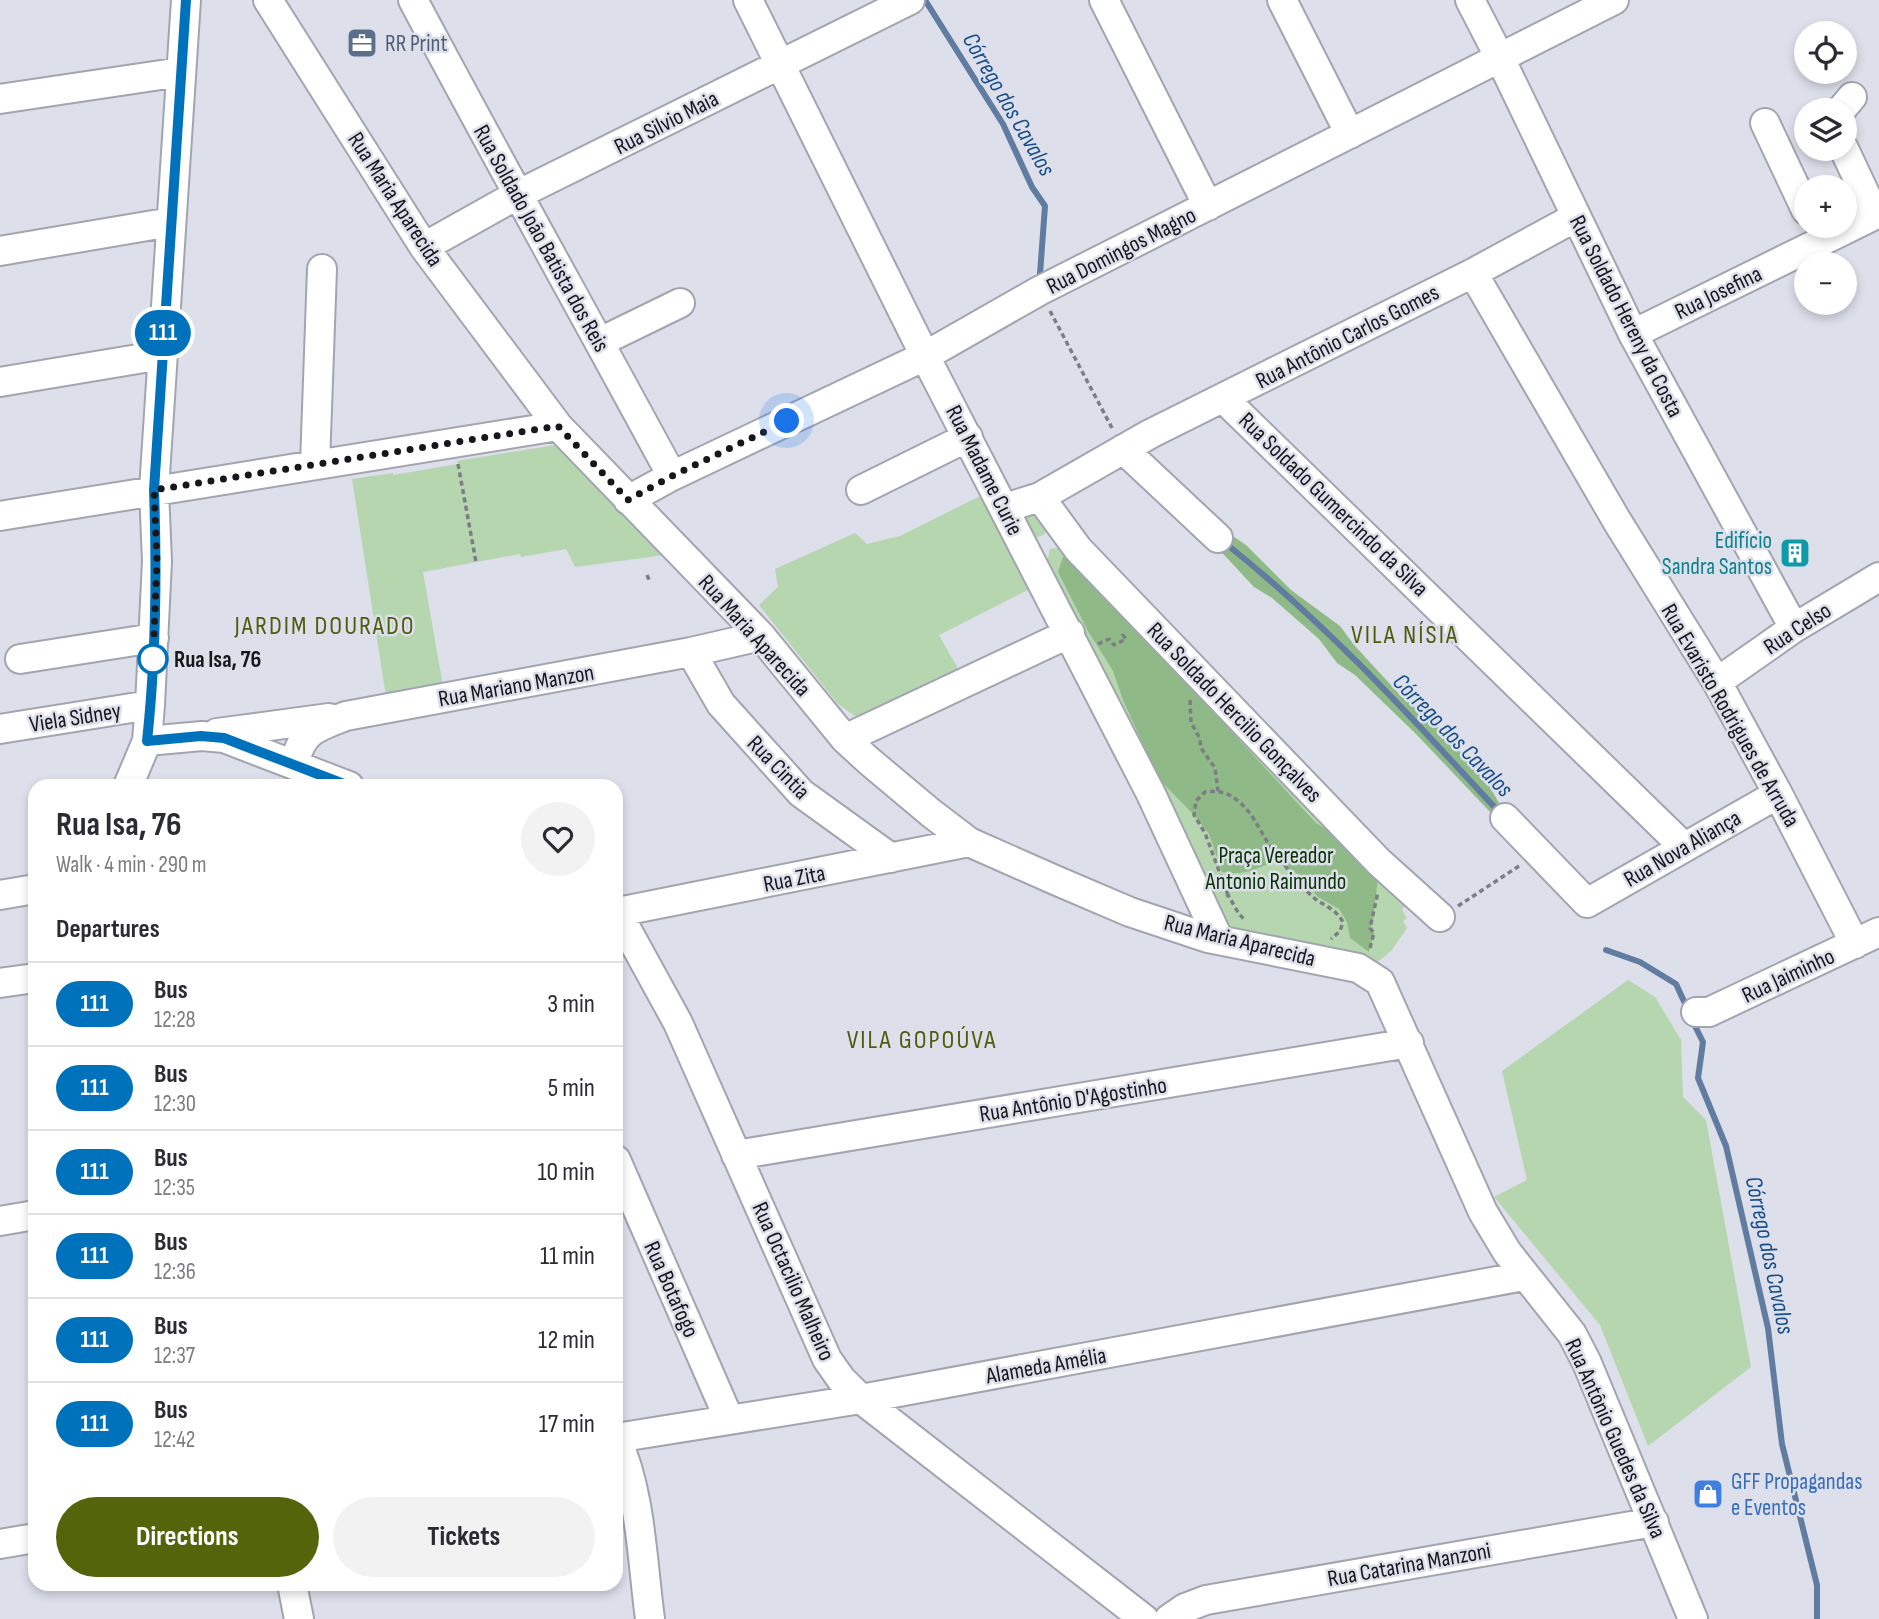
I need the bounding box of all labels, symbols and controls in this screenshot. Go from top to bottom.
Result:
map controls [1794,21,1857,315]
button: locate [1794,21,1857,84]
office icon: RR Print [345,26,379,60]
water label: Córrego dos Cavalos [956,27,1062,182]
place label: RR Print [385,30,448,58]
street label: Rua Silvio Maia [610,85,723,161]
button: layers [1794,98,1857,161]
street label: Rua Soldado João Batista dos Reis [467,120,615,357]
street label: Rua Maria Aparecida [341,127,449,272]
button: + [1794,175,1857,238]
street label: Rua Domingos Magno [1042,201,1201,301]
street label: Rua Soldado Hereny da Costa [1563,211,1689,422]
button: − [1794,252,1857,315]
street label: Rua Josefina [1670,260,1766,326]
street label: Rua Antônio Carlos Gomes [1251,279,1444,395]
line badge: 111 [123,310,203,356]
text: 111 [149,318,177,347]
street label: Rua Madame Curie [939,401,1029,540]
your location [769,403,804,438]
street label: Rua Soldado Gumercindo da Silva [1233,407,1434,603]
place label: Edifício Sandra Santos [1662,527,1772,581]
building icon: Edifício Sandra Santos [1778,536,1812,570]
street label: Rua Maria Aparecida [692,569,816,703]
street label: Rua Celso [1758,597,1837,661]
street label: Rua Evaristo Rodrigues de Arruda [1655,599,1806,832]
district label: JARDIM DOURADO [233,611,416,642]
street label: Rua Soldado Hercilio Gonçalves [1141,617,1328,809]
district label: VILA NÍSIA [1351,620,1459,651]
marker: Rua Isa, 76 [138,644,168,674]
place label: Rua Isa, 76 [174,646,261,674]
street label: Rua Mariano Manzon [436,659,596,713]
water label: Córrego dos Cavalos [1386,668,1519,804]
street label: Viela Sidney [27,697,123,739]
street label: Rua Cintia [741,730,816,806]
button: heart [521,802,595,876]
street label: Rua Nova Aliança [1619,804,1746,894]
text: Rua Isa, 76 [56,805,181,845]
park label: Praça Vereador Antonio Raimundo [1205,842,1346,896]
text: Walk · 4 min · 290 m [56,851,207,879]
street label: Rua Zita [761,859,827,899]
street label: Rua Maria Aparecida [1161,909,1318,973]
text: Departures [56,914,160,945]
street label: Rua Jaiminho [1738,942,1839,1009]
text: Bus [154,975,188,1006]
text: 111 [80,989,109,1018]
text: 3 min [547,989,595,1020]
text: 12:28 [154,1006,196,1034]
district label: VILA GOPOÚVA [847,1025,997,1056]
text: Bus [154,1059,188,1090]
street label: Rua Antônio D'Agostinho [978,1071,1169,1129]
text: 111 [80,1073,109,1102]
text: 5 min [548,1073,595,1104]
text: 12:30 [154,1090,196,1118]
text: Bus [154,1143,188,1174]
text: 111 [80,1157,109,1186]
text: 10 min [538,1157,595,1188]
text: 12:35 [154,1174,195,1202]
water label: Córrego dos Cavalos [1739,1174,1800,1337]
street label: Rua Octacilio Malheiro [746,1198,841,1365]
text: Bus [154,1227,188,1258]
street label: Rua Botafogo [637,1237,705,1342]
text: 111 [80,1241,109,1270]
text: 11 min [540,1241,595,1272]
text: 12:36 [154,1258,196,1286]
text: Bus [154,1311,188,1342]
text: 111 [80,1325,109,1354]
text: 12 min [538,1325,595,1356]
street label: Rua Antônio Guedes da Silva [1558,1334,1672,1543]
text: 12:37 [154,1342,195,1370]
street label: Alameda Amélia [983,1342,1108,1391]
text: Bus [154,1395,188,1426]
text: 111 [80,1409,109,1438]
text: 17 min [539,1409,595,1440]
text: 12:42 [154,1426,195,1454]
place label: GFF Propagandas e Eventos [1731,1468,1862,1522]
shop icon: GFF Propagandas e Eventos [1691,1477,1725,1511]
button: Directions [56,1497,319,1577]
button: Tickets [333,1497,595,1577]
street label: Rua Catarina Manzoni [1325,1537,1493,1593]

